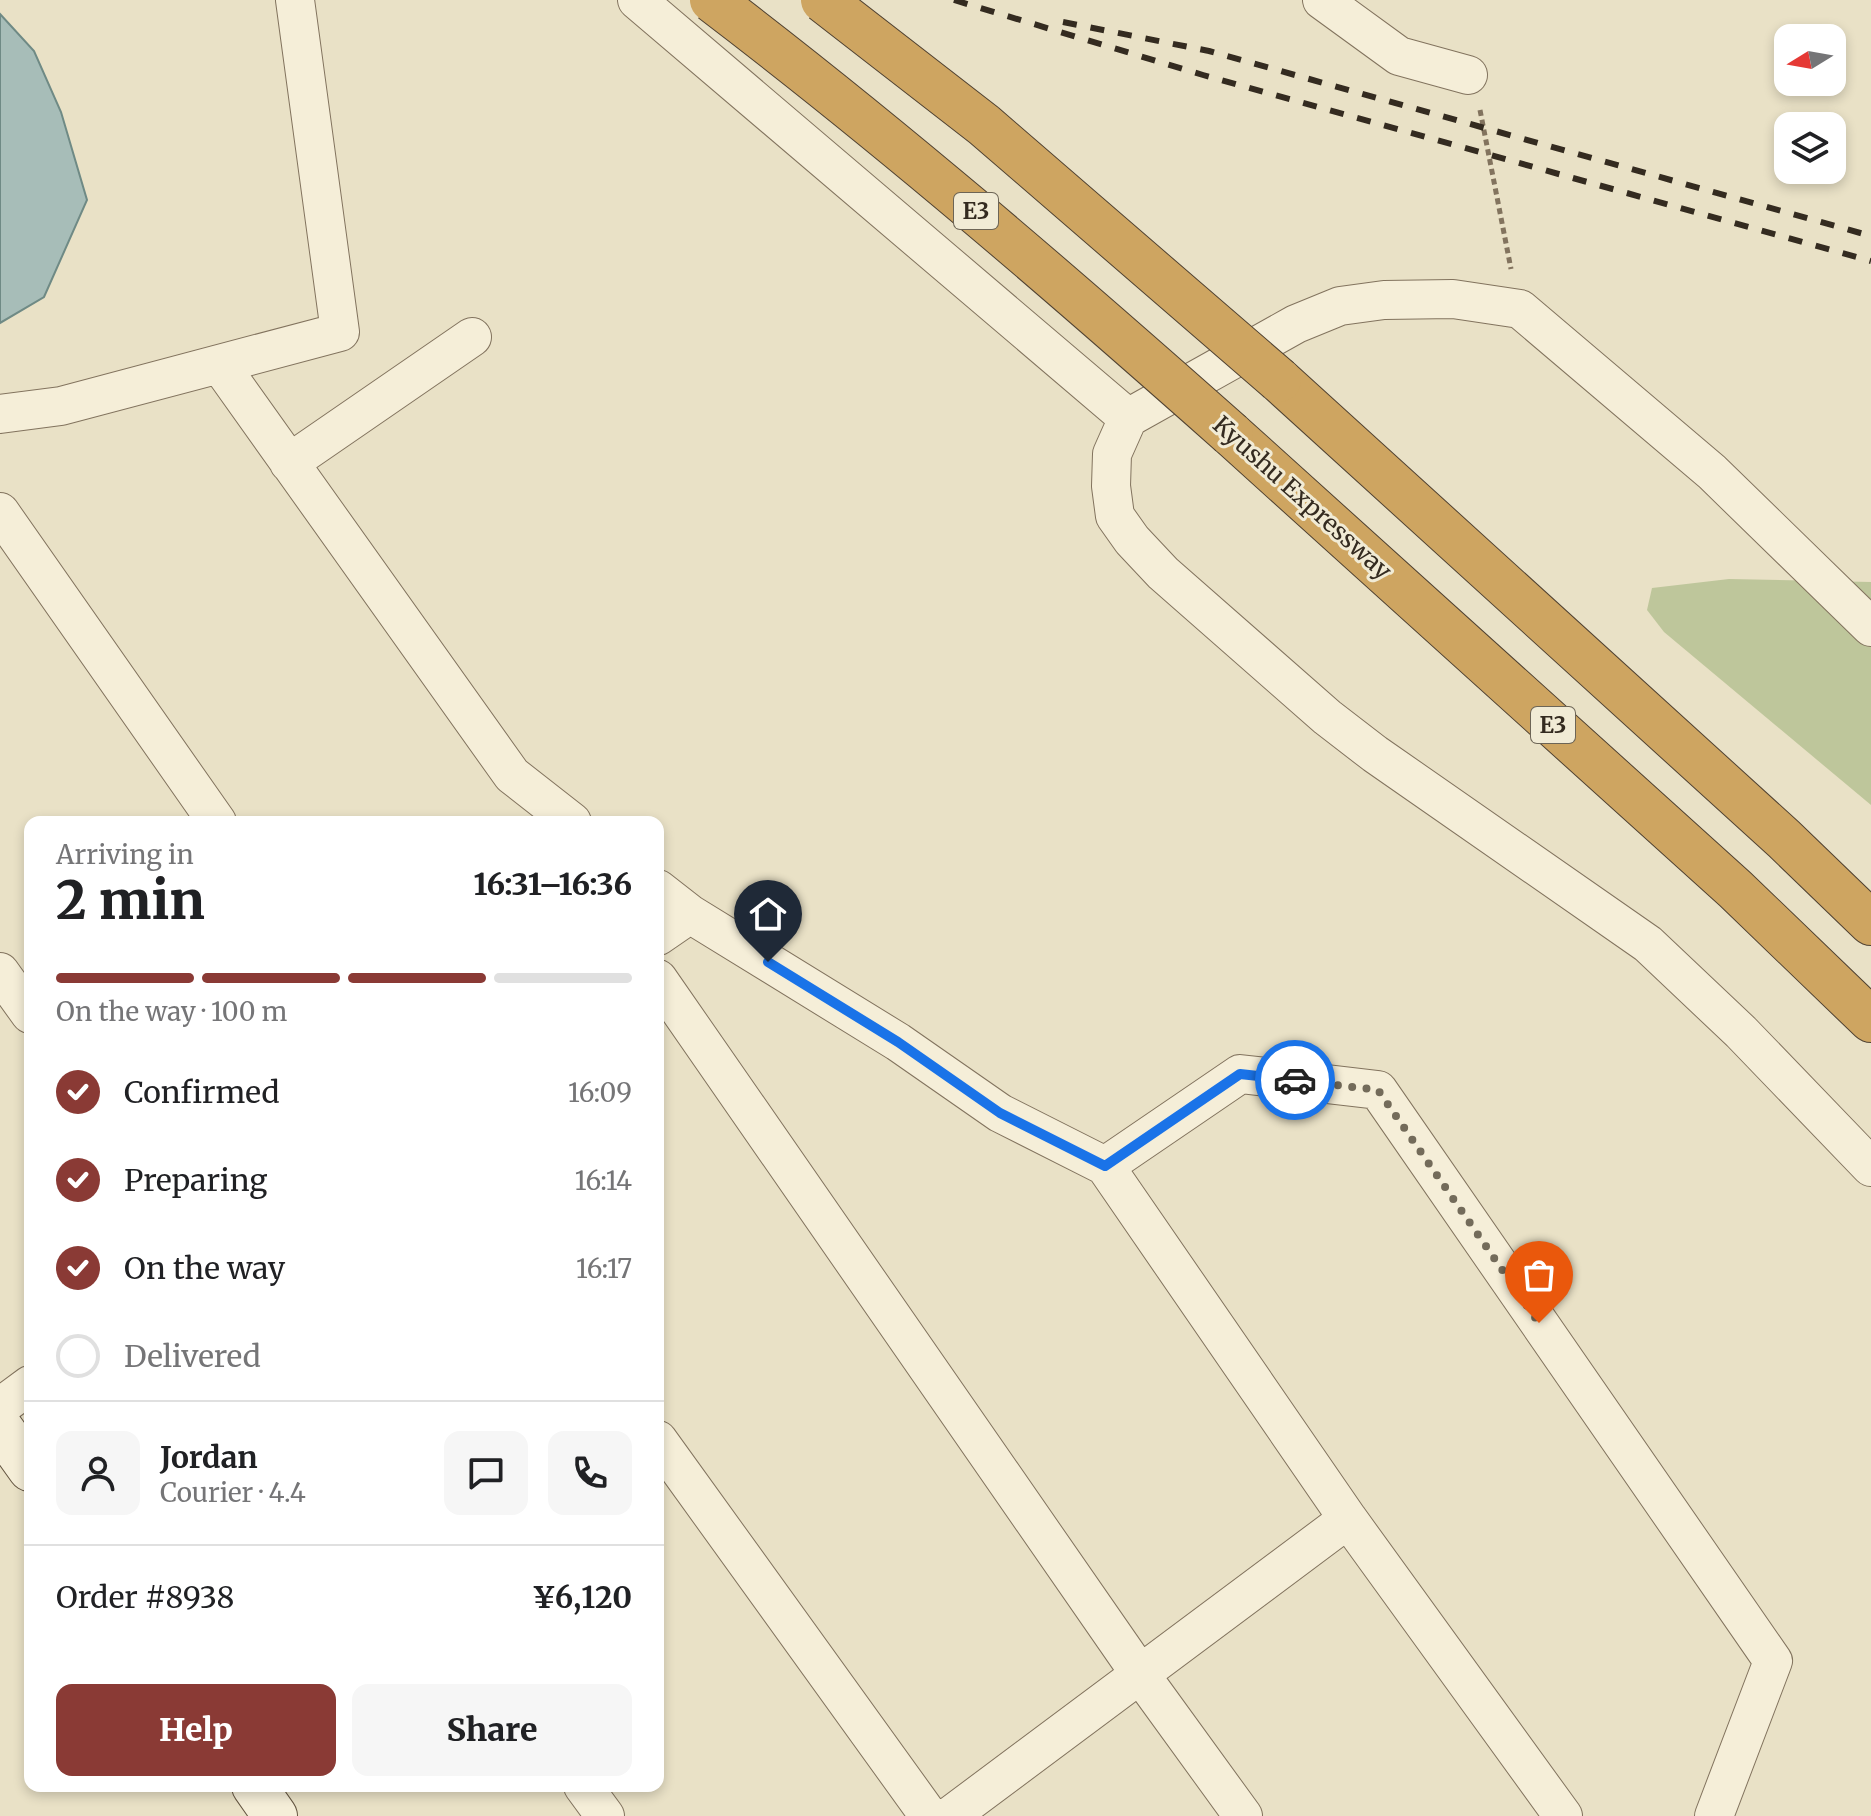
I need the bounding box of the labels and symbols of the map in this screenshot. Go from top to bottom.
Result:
north arrow [1774,24,1846,96]
road number: E3 [954,193,998,229]
street label: Kyushu Expressway [1207,409,1398,586]
road number: E3 [1531,707,1575,743]
pin [734,880,802,962]
courier [1255,1040,1335,1120]
pin [1505,1241,1573,1323]

